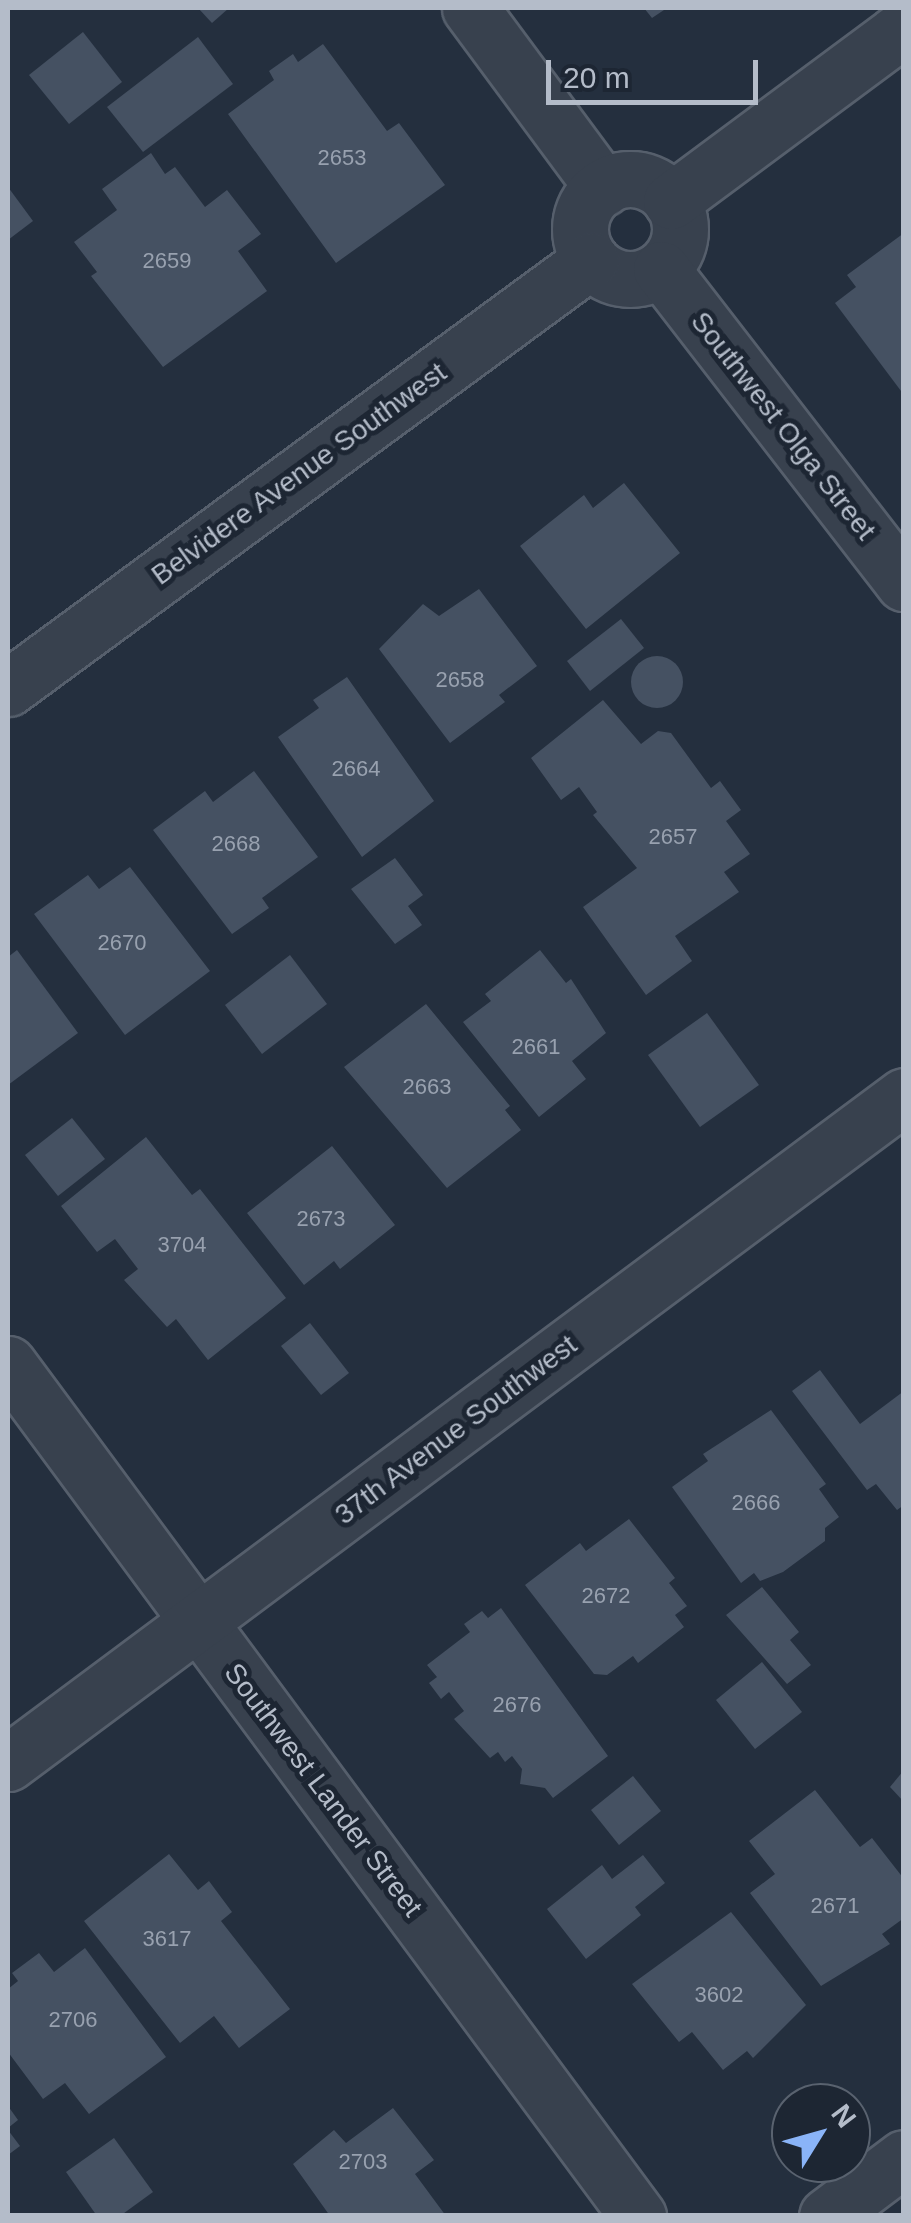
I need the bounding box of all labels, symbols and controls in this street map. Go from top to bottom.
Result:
scale bar [551,40,764,102]
text: 20 m [563,61,630,94]
house number: 2653 [318,145,366,171]
house number: 2659 [143,248,191,274]
street label: Southwest Olga Street [684,305,882,547]
street label: Belvidere Avenue Southwest [145,355,453,593]
house number: 2658 [436,667,484,693]
house number: 2664 [332,756,380,782]
house number: 2657 [649,824,697,850]
house number: 2668 [212,831,260,857]
house number: 2670 [98,930,146,956]
house number: 2661 [512,1034,560,1060]
house number: 2663 [403,1074,451,1100]
house number: 2673 [297,1206,345,1232]
house number: 3704 [158,1232,206,1258]
street label: 37th Avenue Southwest [328,1328,584,1532]
house number: 2666 [732,1490,780,1516]
house number: 2672 [582,1583,630,1609]
street label: Southwest Lander Street [217,1657,429,1923]
house number: 2676 [493,1692,541,1718]
house number: 2671 [811,1893,859,1919]
house number: 3617 [143,1926,191,1952]
house number: 3602 [695,1982,743,2008]
house number: 2706 [49,2007,97,2033]
north arrow [771,2083,871,2183]
text: N [825,2098,862,2133]
house number: 2703 [339,2149,387,2175]

